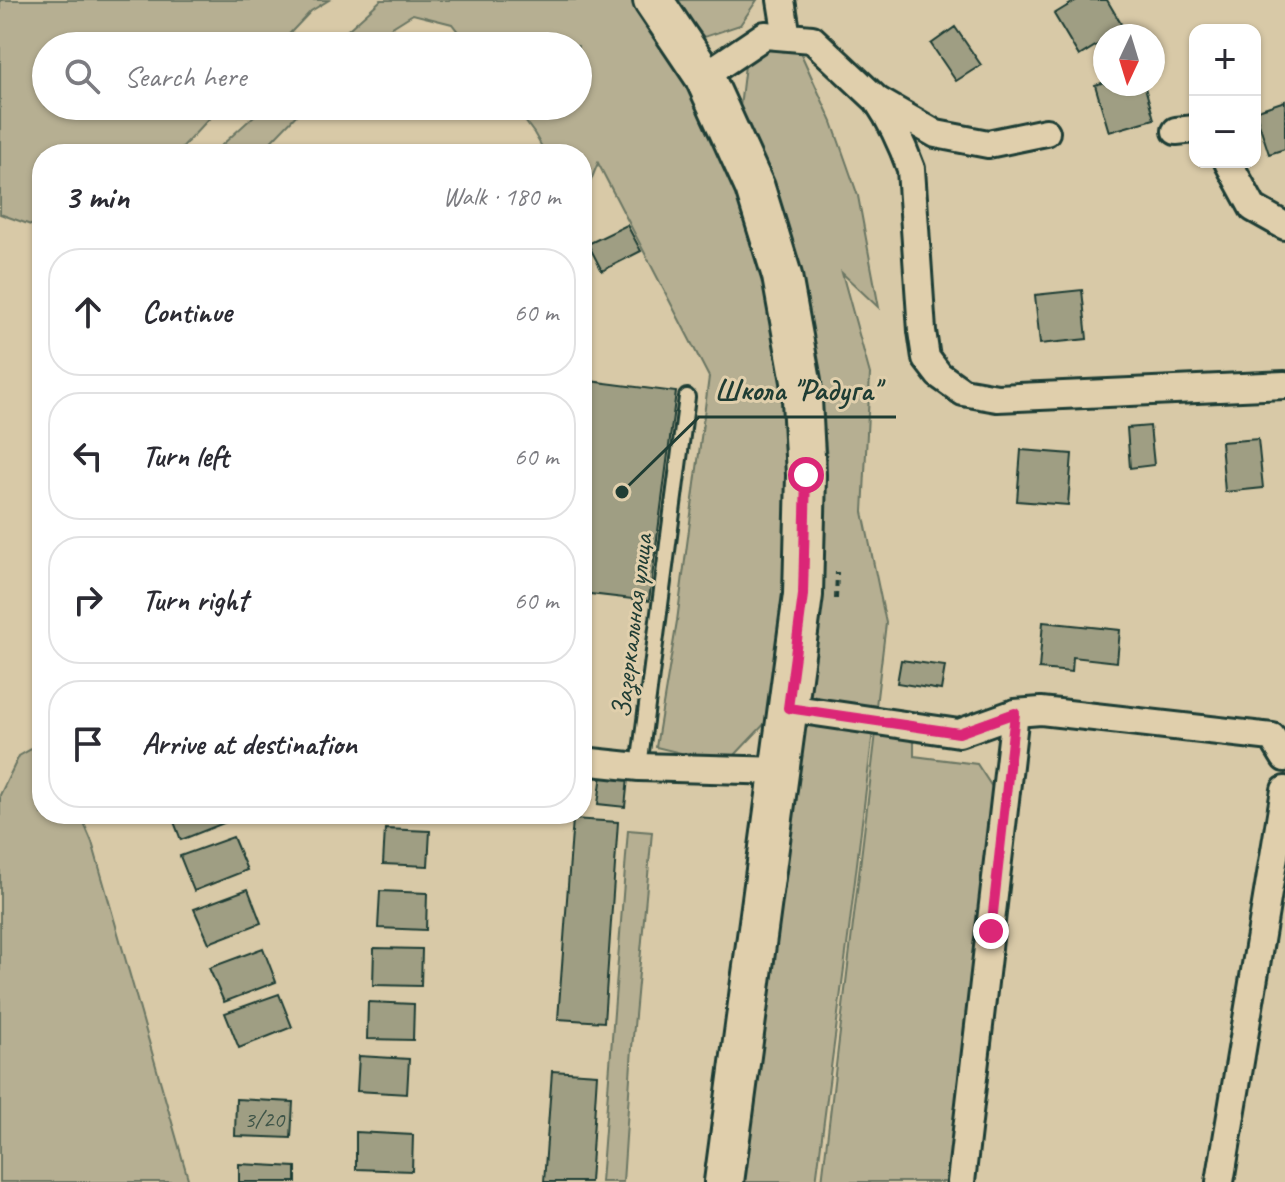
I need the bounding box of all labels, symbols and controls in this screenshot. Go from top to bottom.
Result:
north arrow [1093,24,1165,96]
map controls [1189,24,1261,168]
button: + [1189,24,1261,96]
search box [32,32,592,120]
icon: search [60,54,104,98]
text: Search here [124,57,246,95]
button: − [1189,96,1261,168]
text: 3 min [64,175,129,218]
text: Walk · 180 m [443,180,560,213]
icon: ahead [66,290,110,334]
text: Continue [142,293,232,331]
text: 60 m [514,296,558,329]
callout: Школа "Радуга" [699,363,896,417]
text: Школа "Радуга" [714,371,887,410]
icon: left [66,434,110,478]
text: Turn left [142,437,229,475]
text: 60 m [514,440,558,473]
route start [788,457,824,493]
street label: Зазеркальная улица [603,530,661,720]
icon: right [66,578,110,622]
text: Turn right [142,581,247,619]
text: 60 m [514,584,558,617]
icon: arrive [66,722,110,766]
text: Arrive at destination [142,725,357,763]
route end [973,913,1009,949]
house number: 3/20 [244,1104,286,1134]

